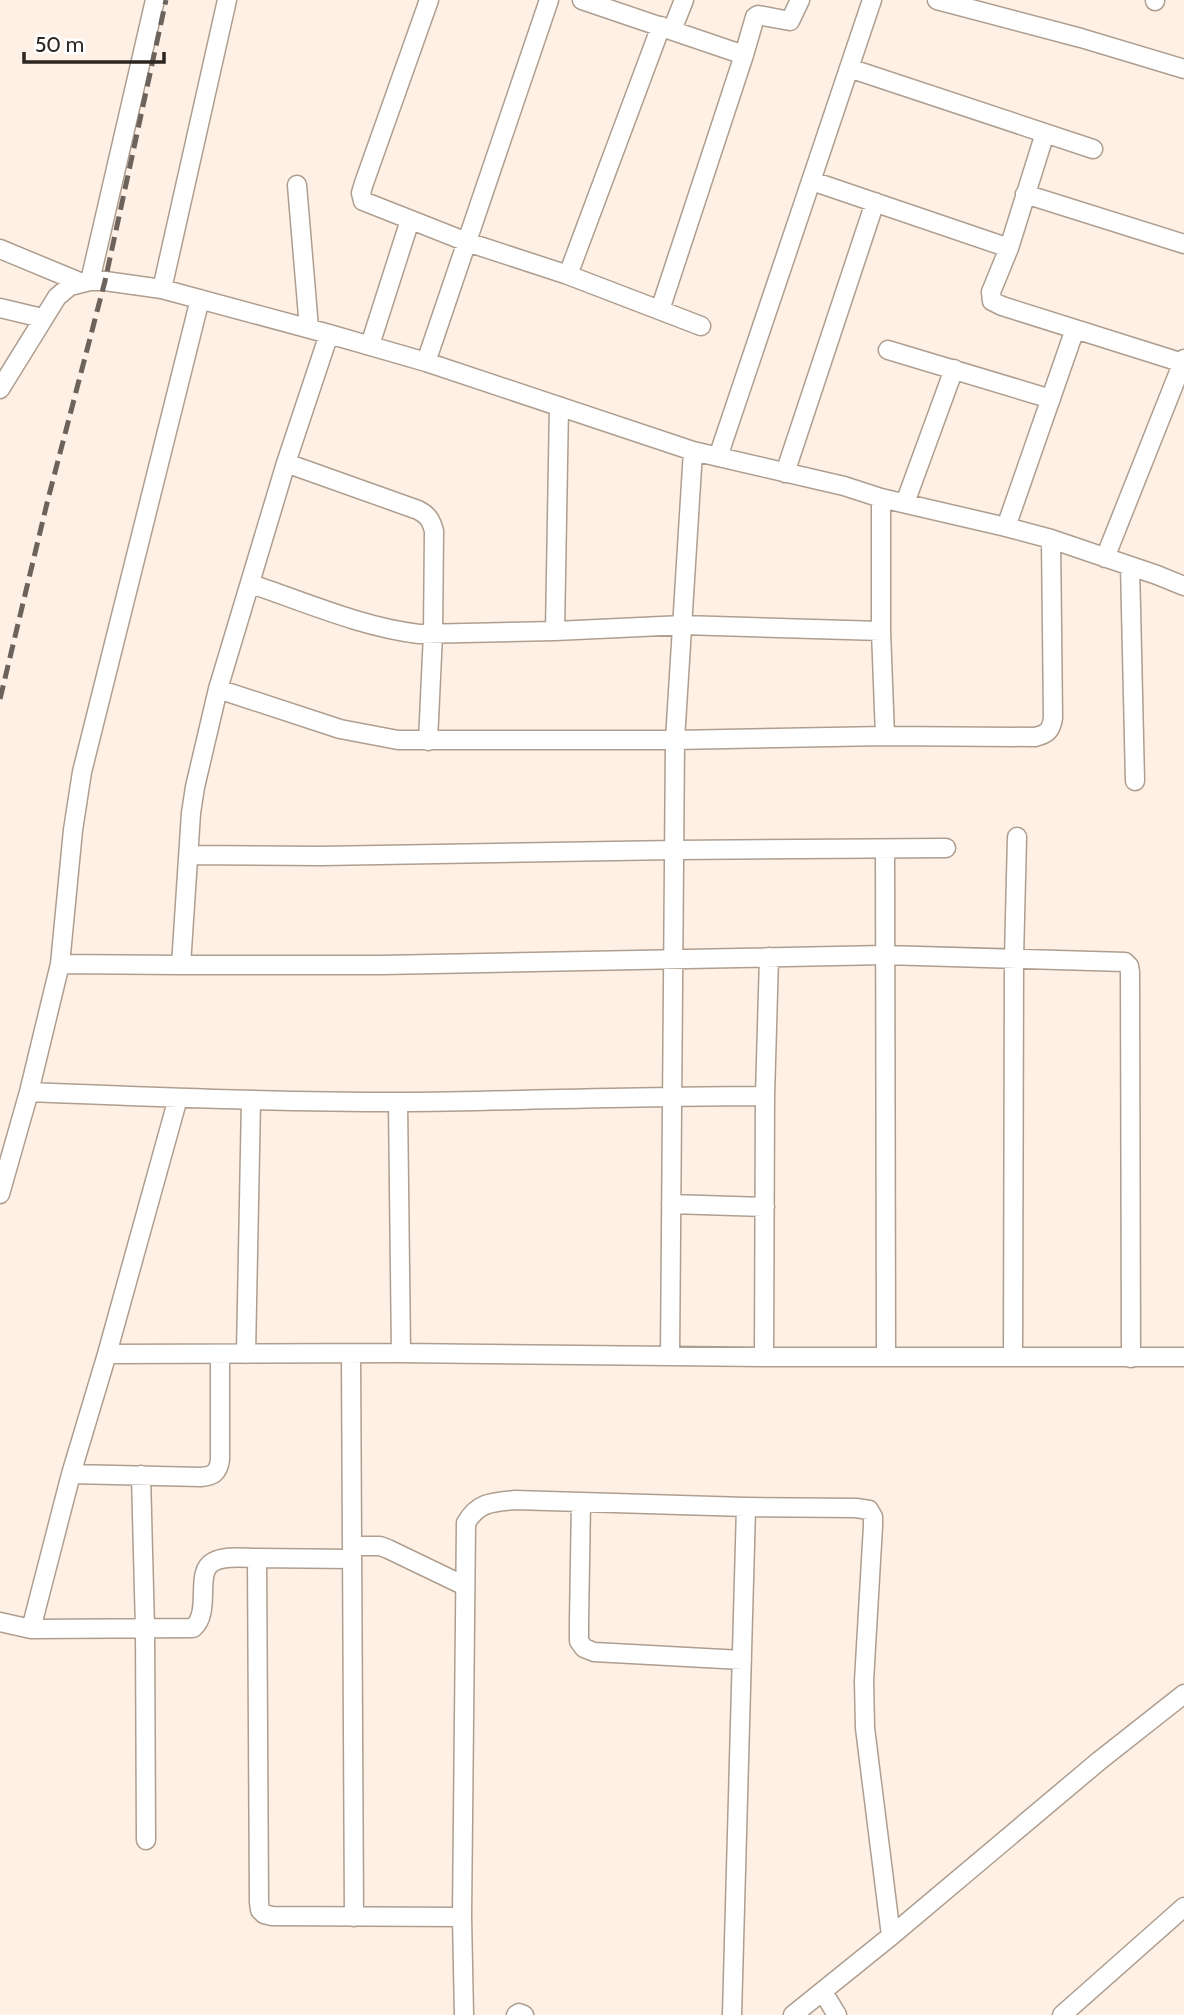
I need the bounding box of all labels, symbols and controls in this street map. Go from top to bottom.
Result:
scale bar [24,21,164,65]
text: 50 m [35,32,84,57]

